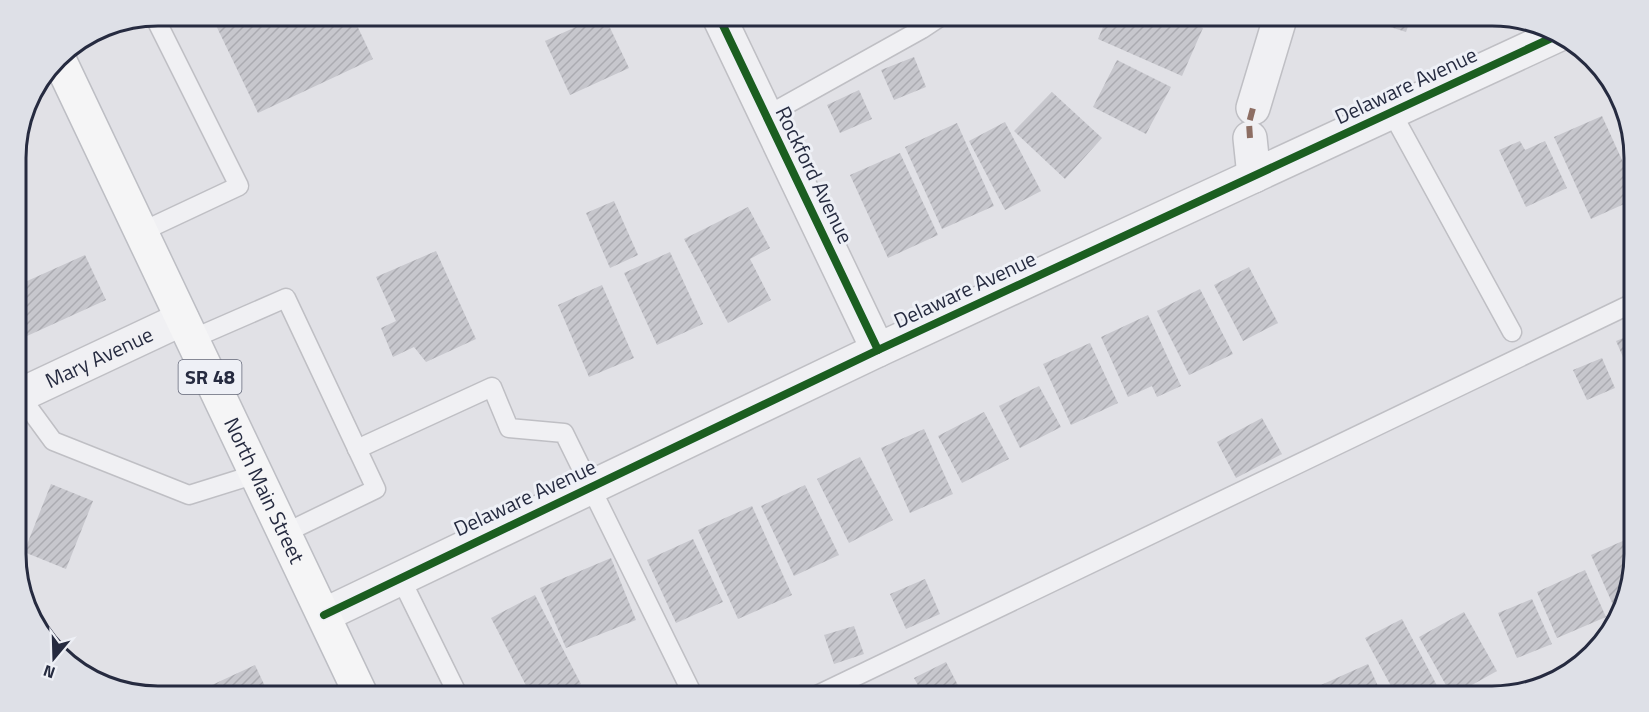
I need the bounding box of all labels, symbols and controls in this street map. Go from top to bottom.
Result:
street label: Delaware Avenue [1329,38,1482,132]
street label: Rockford Avenue [768,100,862,249]
street label: Delaware Avenue [888,242,1041,336]
street label: Mary Avenue [40,318,158,396]
road number: SR 48 [178,360,242,394]
street label: North Main Street [216,412,314,569]
street label: Delaware Avenue [448,450,601,544]
north arrow [24,628,84,688]
text: N [40,659,58,685]

